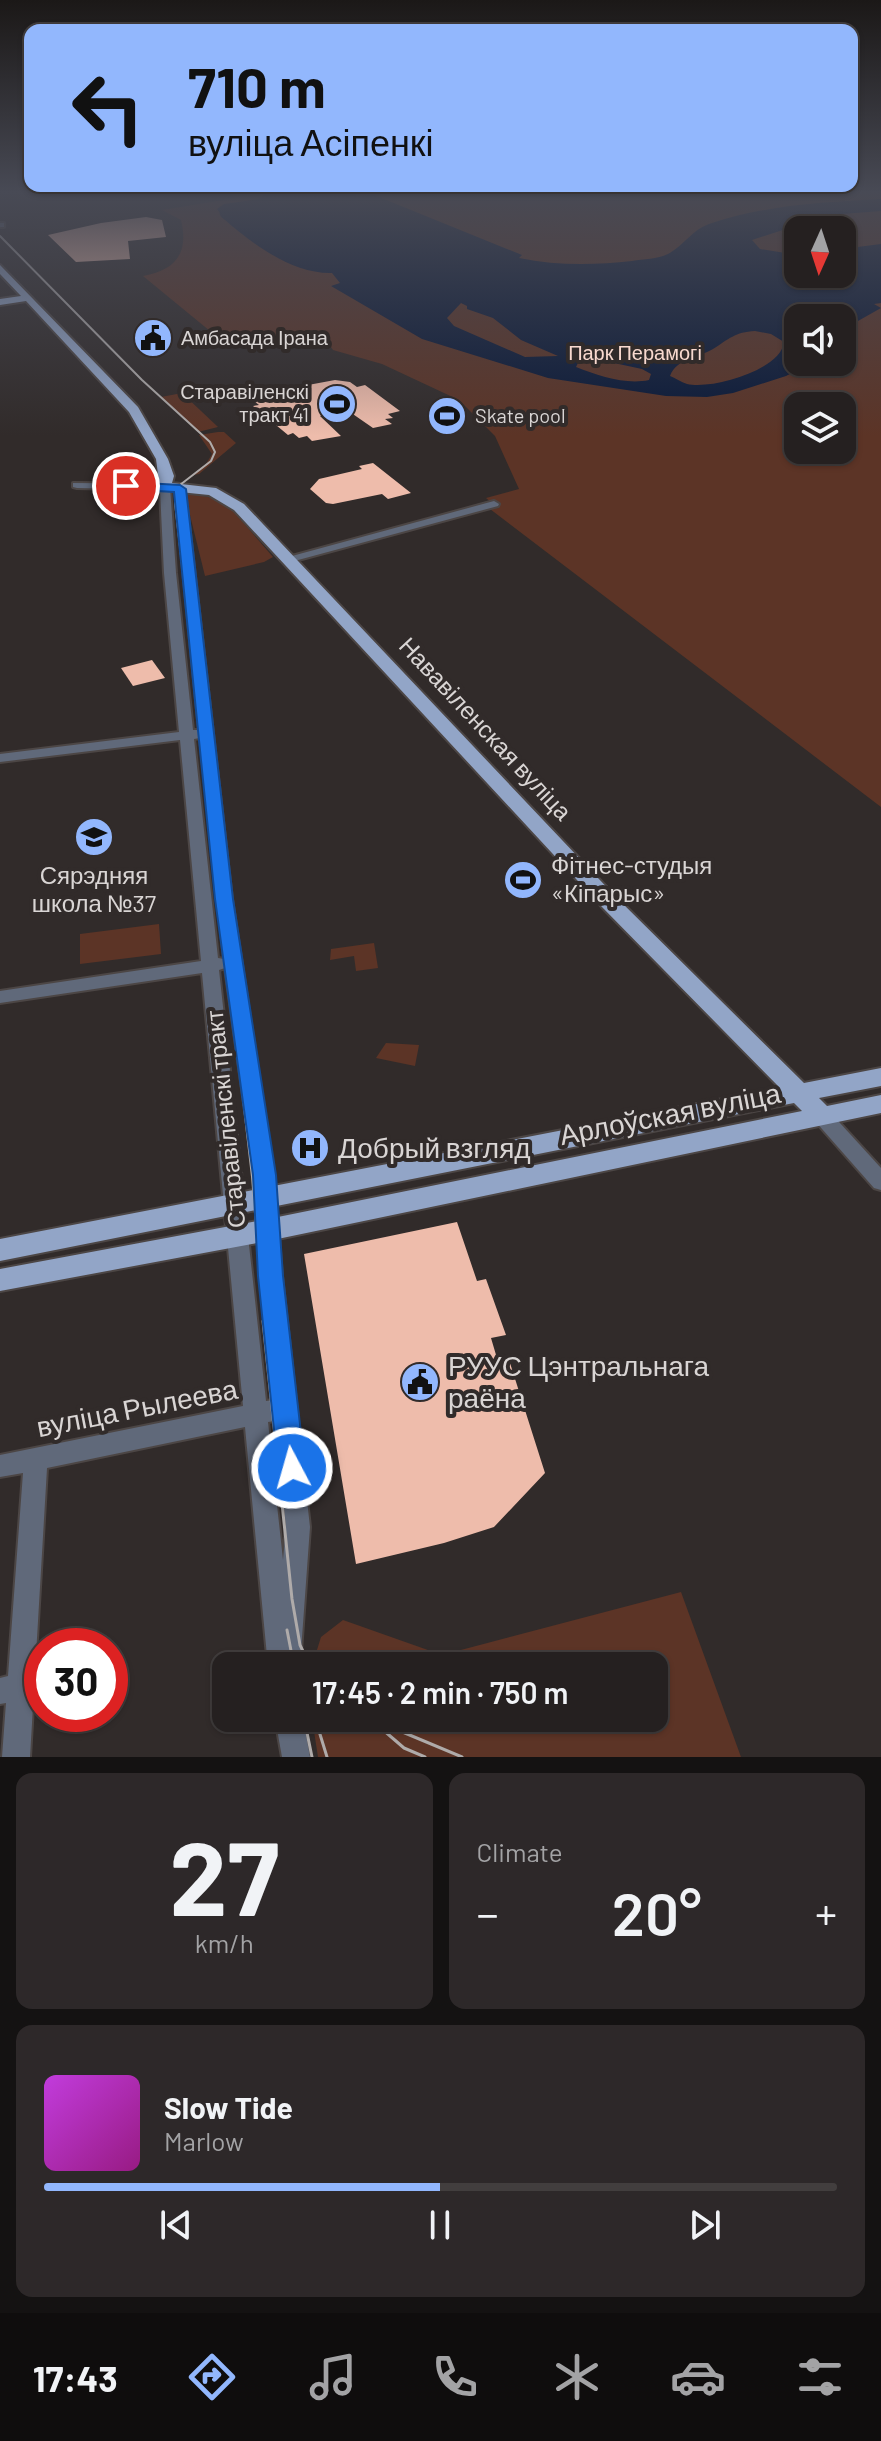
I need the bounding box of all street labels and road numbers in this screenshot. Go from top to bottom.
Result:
street label: Нававіленская вуліца [394,631,579,826]
street label: Старавіленскі тракт [199,1009,250,1230]
street label: Арлоўская вуліца [556,1075,784,1151]
street label: вуліца Рылеева [34,1371,241,1443]

